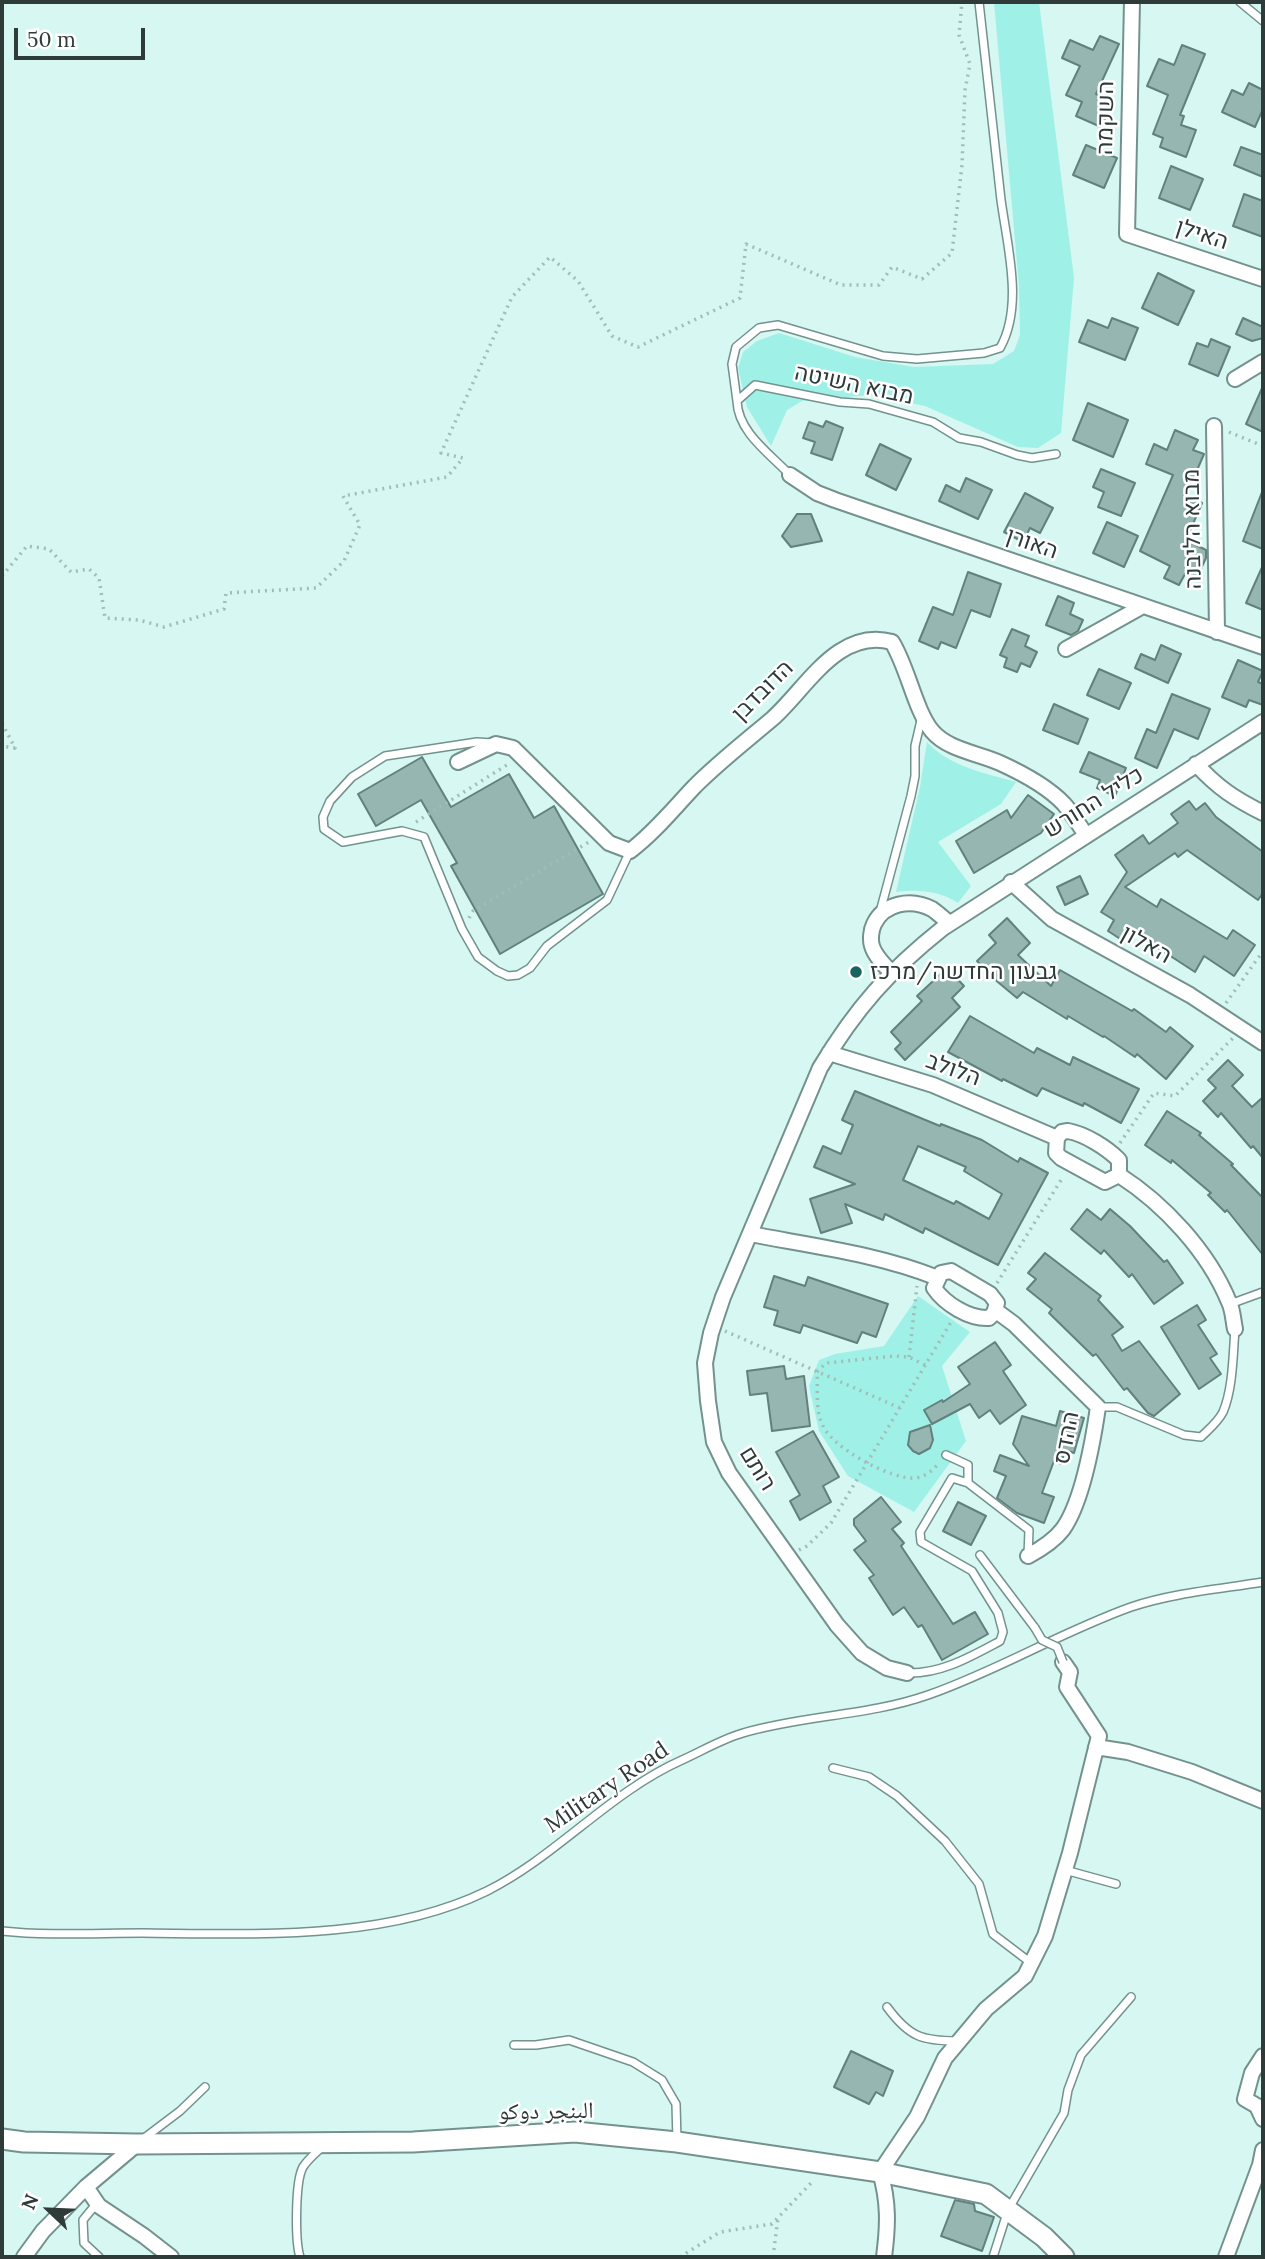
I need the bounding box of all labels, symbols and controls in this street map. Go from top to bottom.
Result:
scale bar [18,14,149,58]
text: 50 m [27,26,76,53]
street label: השקמה [1092,81,1120,155]
street label: האילן [1172,214,1232,256]
street label: מבוא השיטה [792,359,916,411]
street label: מבוא הליבנה [1178,468,1208,590]
street label: האורן [1002,522,1062,566]
street label: הדובדבן [727,655,799,727]
street label: כליל החורש [1039,761,1149,845]
street label: האלון [1116,920,1176,970]
place label: גבעון החדשה/מרכז [870,958,1057,986]
marker: גבעון החדשה/מרכז [848,964,864,980]
street label: הלולב [922,1047,984,1093]
street label: ההדס [1048,1409,1086,1467]
street label: רותם [733,1442,781,1496]
street label: Military Road [540,1736,674,1840]
street label: البنجر دوكو [498,2097,594,2127]
north arrow [14,2175,84,2245]
text: N [16,2190,44,2213]

